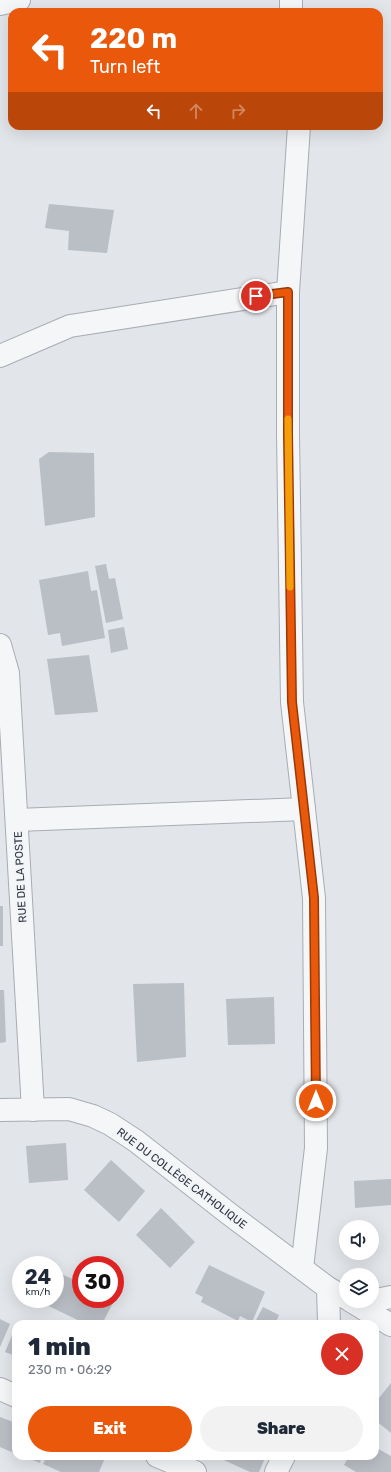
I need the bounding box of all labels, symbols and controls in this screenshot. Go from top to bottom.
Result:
text: 220 m [90,22,177,55]
icon: left [24,24,76,76]
text: Turn left [90,56,160,78]
icon: left [143,100,165,122]
icon: ahead [185,100,207,122]
icon: right [227,100,249,122]
pin [239,279,273,313]
icon: arrive [245,285,267,307]
street label: RUE DE LA POSTE [12,831,29,923]
position arrow [295,1080,337,1122]
street label: RUE DU COLLÈGE CATHOLIQUE [114,1125,250,1232]
map controls [339,1220,379,1308]
button: sound [339,1220,379,1260]
speed limit sign: 30 [72,1256,124,1308]
text: 24 [25,1265,51,1289]
button: layers [339,1268,379,1308]
text: km/h [26,1286,50,1298]
text: 1 min [28,1333,91,1361]
button: close [321,1333,363,1375]
text: 230 m · 06:29 [28,1362,112,1377]
button: Exit [28,1406,192,1452]
button: Share [200,1406,363,1452]

